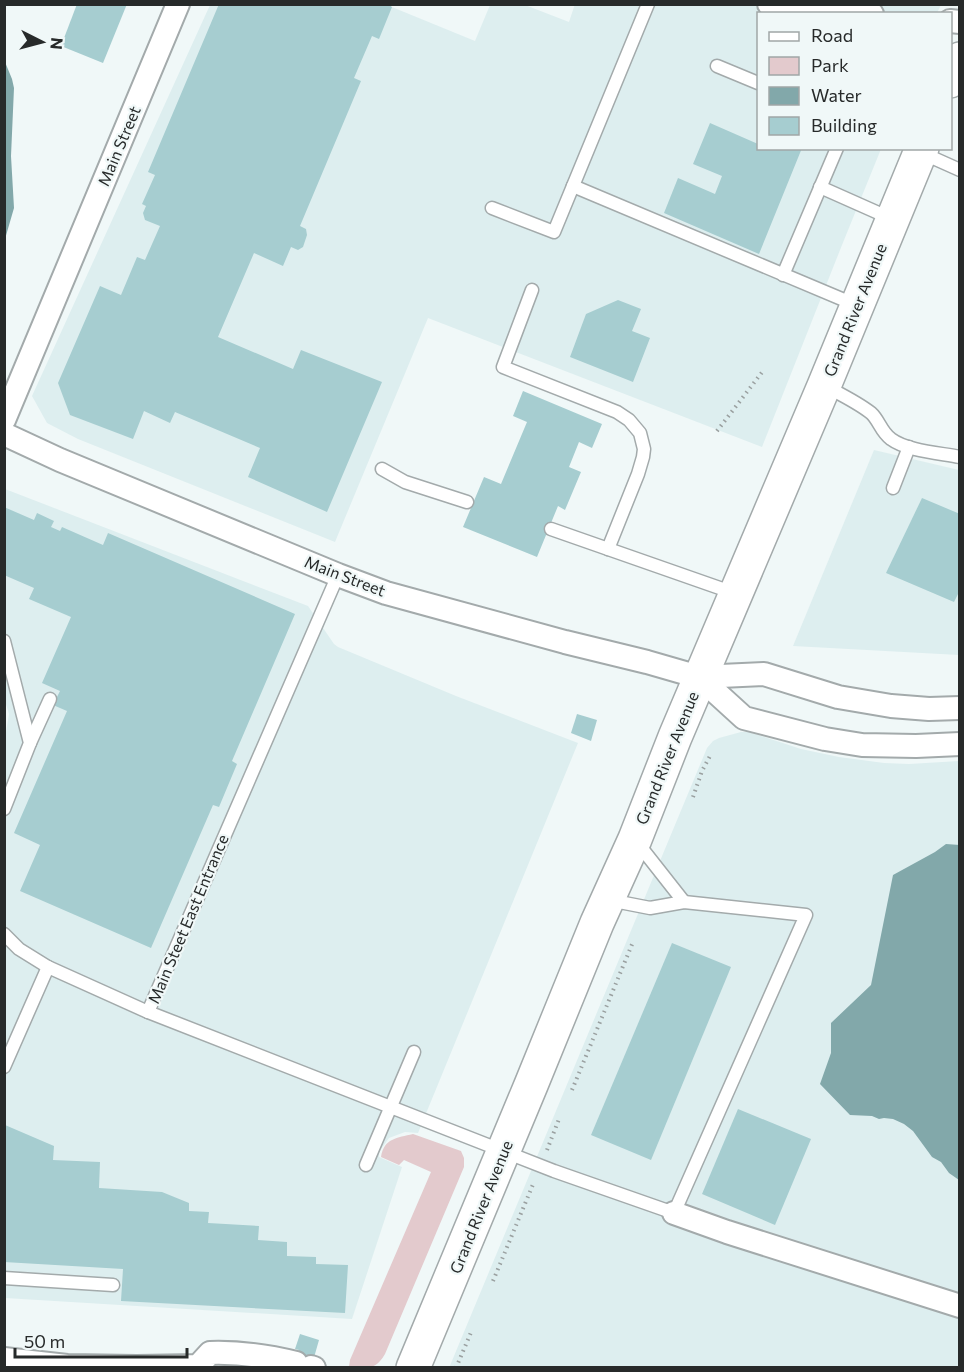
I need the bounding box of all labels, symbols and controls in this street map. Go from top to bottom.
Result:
north arrow [12,12,72,72]
legend [757,12,952,150]
text: Road [811,24,853,46]
text: N [47,37,67,51]
text: Park [811,54,849,76]
text: Water [811,84,862,106]
street label: Main Street [93,103,144,189]
text: Building [811,114,877,136]
street label: Grand River Avenue [819,241,890,379]
street label: Main Street [302,551,389,600]
street label: Grand River Avenue [631,689,702,827]
street label: Main Steet East Entrance [143,831,232,1006]
street label: Grand River Avenue [445,1138,516,1276]
scale bar [15,1321,188,1359]
text: 50 m [24,1330,65,1352]

